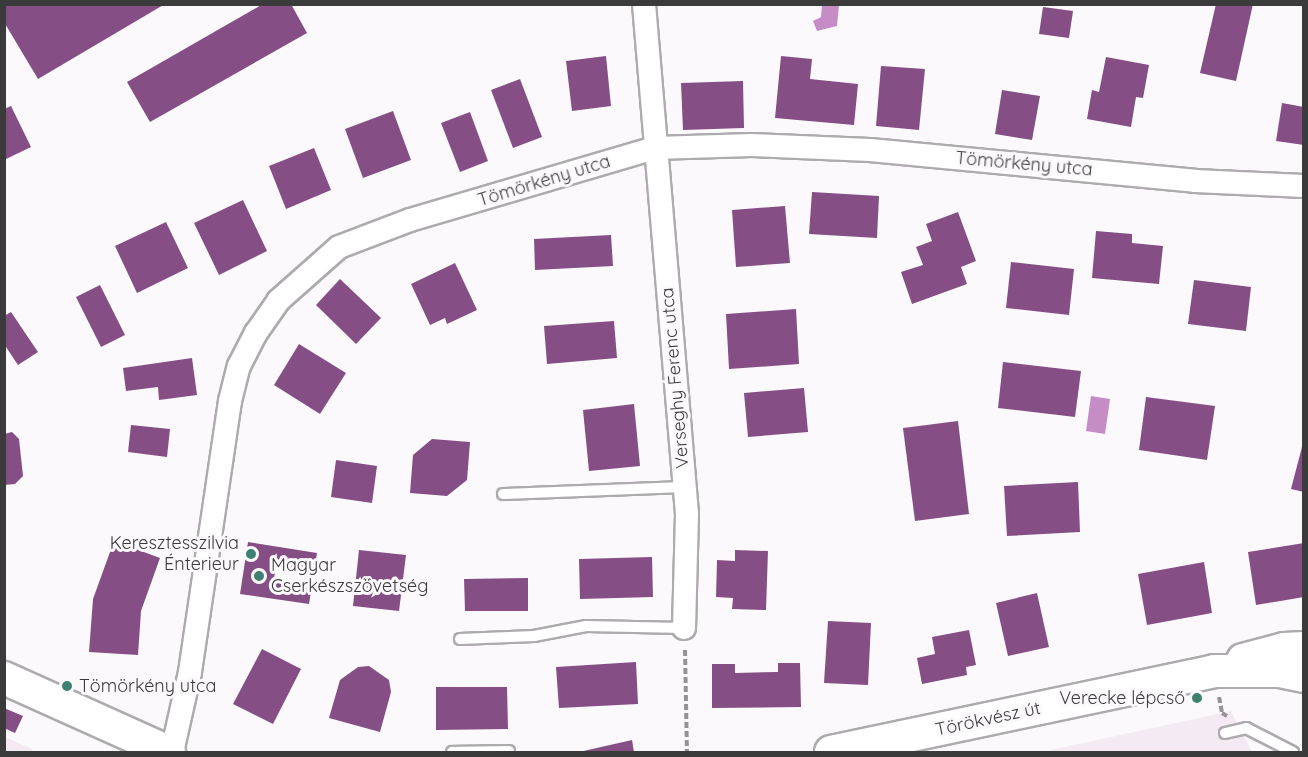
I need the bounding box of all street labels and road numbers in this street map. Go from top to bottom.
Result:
street label: Tömörkény utca [955,147,1093,181]
street label: Tömörkény utca [475,151,613,211]
street label: Verseghy Ferenc utca [656,287,694,469]
street label: Törökvész út [933,697,1043,741]

